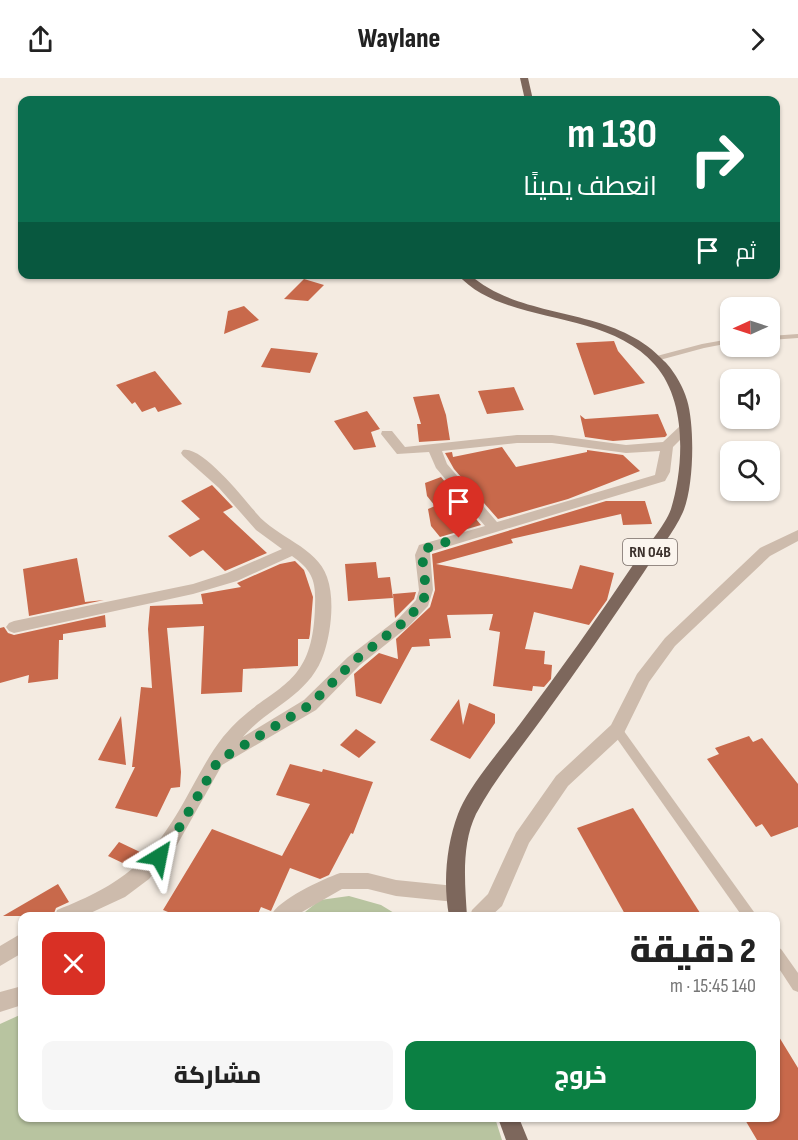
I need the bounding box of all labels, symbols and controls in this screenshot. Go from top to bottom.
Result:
icon: share [24,23,57,56]
text: Waylane [358,23,440,55]
icon: forward [741,23,774,56]
text: 130 m [567,109,657,160]
icon: right [678,120,756,198]
text: انعطف يمينًا [523,171,657,203]
icon: arrive [691,234,724,267]
text: ثم [736,239,756,266]
north arrow [720,297,780,357]
map controls [720,297,780,501]
button: sound [720,369,780,429]
button: search [720,441,780,501]
pin [433,476,484,538]
icon: arrive [442,485,475,518]
road number: RN 04B [623,539,677,565]
position arrow [127,825,191,889]
text: 2 دقيقة [630,930,756,973]
button: close [42,932,105,995]
text: 140 m · 15:45 [670,974,756,998]
button: مشاركة [42,1041,393,1110]
button: خروج [405,1041,756,1110]

